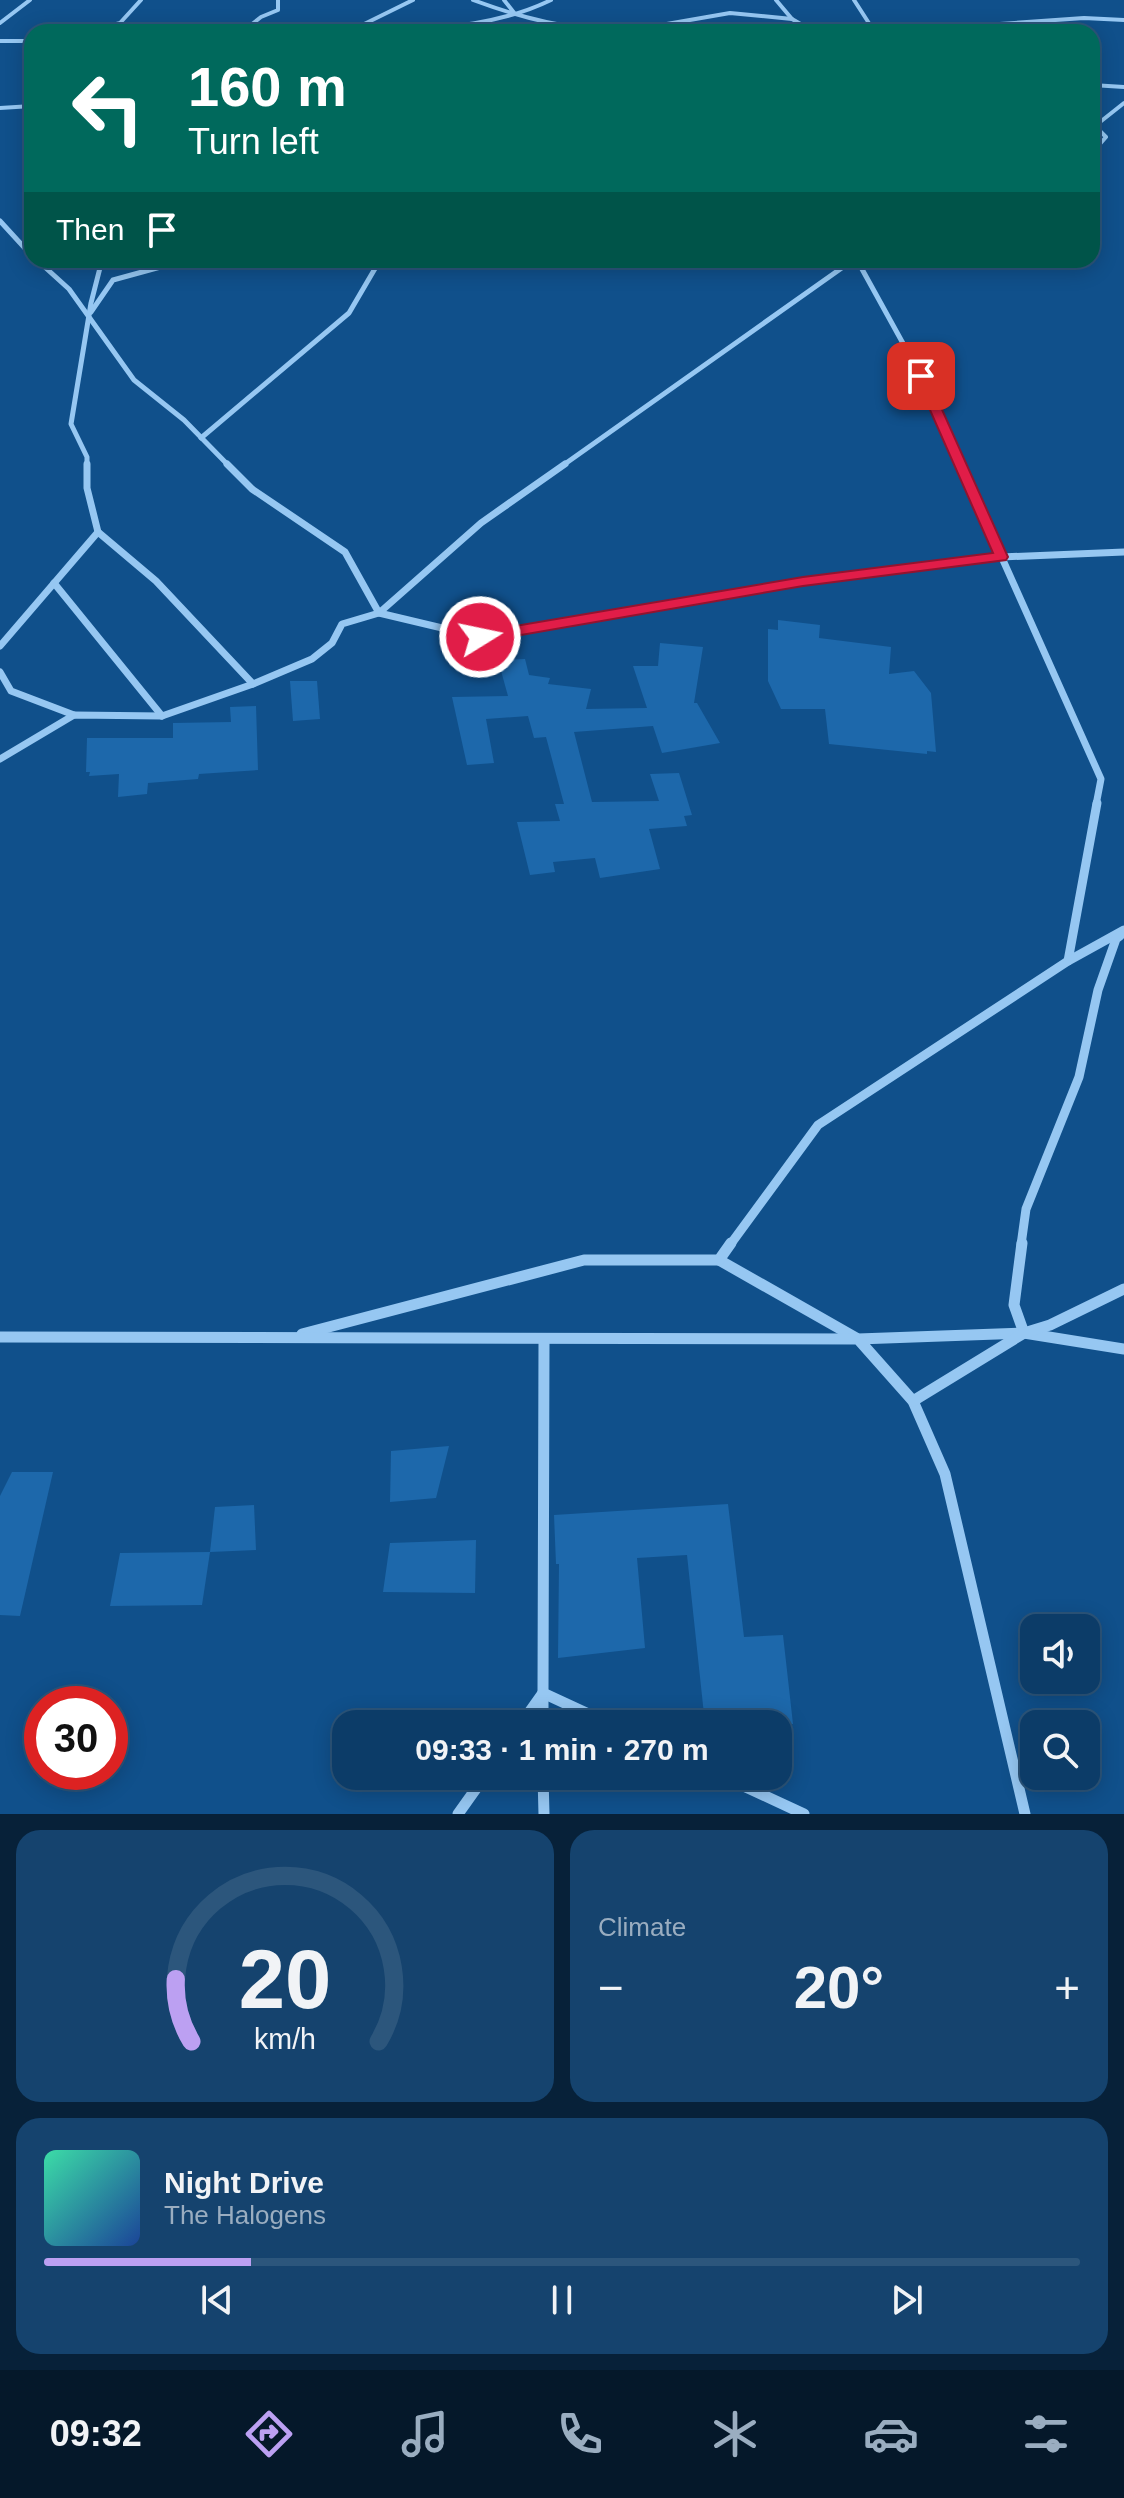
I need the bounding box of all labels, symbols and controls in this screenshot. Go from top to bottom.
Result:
text: 160 m [188,55,347,118]
icon: left [56,56,160,160]
text: Turn left [188,121,319,162]
icon: arrive [140,208,184,252]
text: Then [56,213,124,246]
pin [887,342,955,410]
icon: arrive [899,354,943,398]
position arrow [438,595,522,679]
map controls [1020,1614,1100,1790]
button: sound [1020,1614,1100,1694]
speed limit sign: 30 [24,1686,128,1790]
button: search [1020,1710,1100,1790]
text: 09:33 · 1 min · 270 m [415,1733,709,1766]
text: Climate [598,1912,686,1942]
text: 20 [239,1933,331,2026]
text: 20° [794,1954,884,2021]
text: − [598,1963,624,2012]
text: + [1054,1963,1080,2012]
text: km/h [254,2023,316,2055]
text: Night Drive [164,2166,324,2199]
text: The Halogens [164,2200,326,2230]
icon: previous [195,2278,239,2322]
icon: pause [540,2278,584,2322]
icon: next [885,2278,929,2322]
icon: directions [241,2406,297,2462]
icon: music [397,2406,453,2462]
icon: phone [552,2406,608,2462]
icon: climate [707,2406,763,2462]
icon: car [863,2406,919,2462]
icon: filters [1018,2406,1074,2462]
text: 09:32 [50,2413,142,2454]

